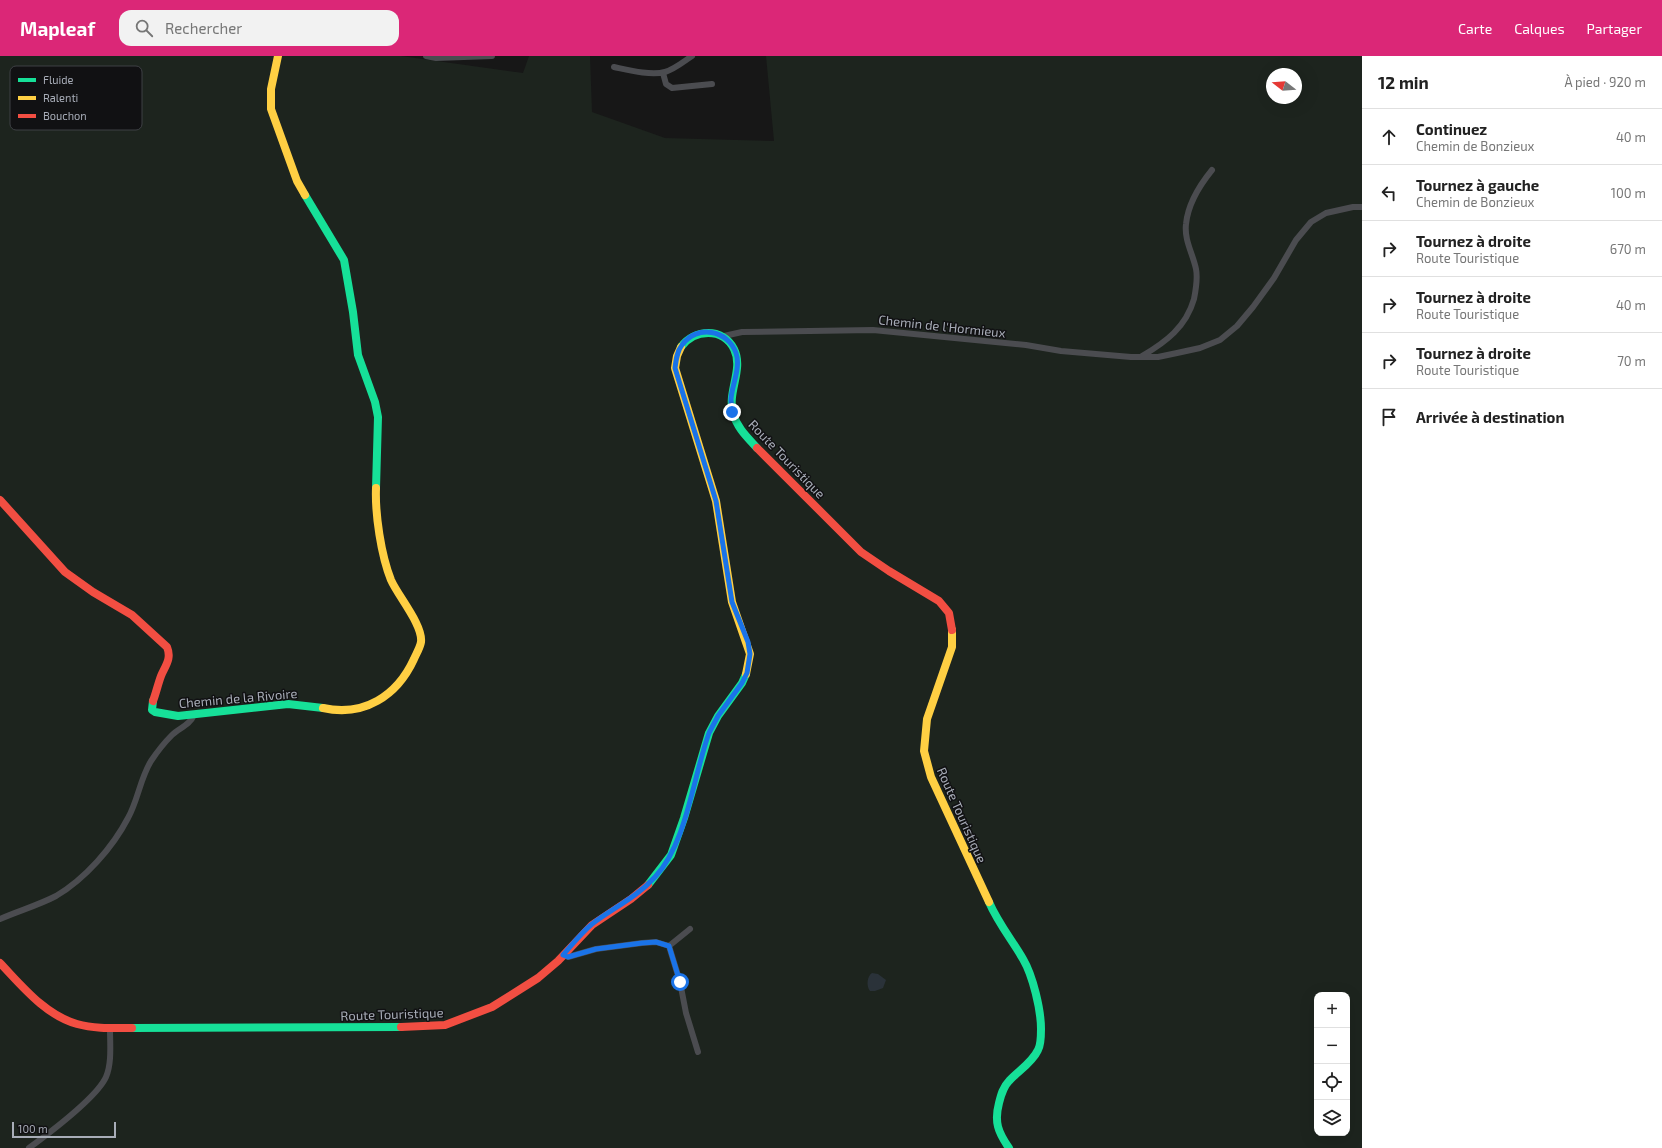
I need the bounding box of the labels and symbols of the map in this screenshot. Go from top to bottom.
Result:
legend [10,66,142,130]
north arrow [1266,68,1302,104]
text: Fluide [43,73,73,86]
text: Ralenti [43,91,78,104]
text: Bouchon [43,109,87,122]
street label: Chemin de l'Hormieux [878,311,1007,341]
route end [723,403,741,421]
street label: Route Touristique [745,416,829,502]
street label: Chemin de la Rivoire [178,685,298,711]
street label: Route Touristique [934,765,990,865]
route start [671,973,689,991]
street label: Route Touristique [340,1004,444,1024]
scale bar [12,1120,116,1139]

